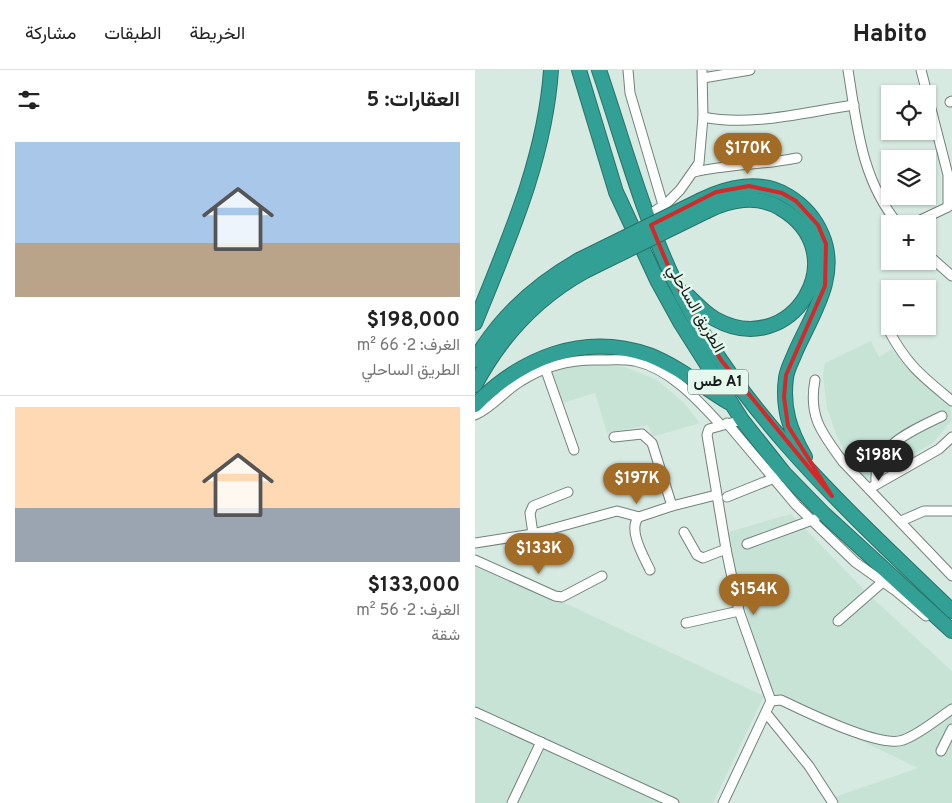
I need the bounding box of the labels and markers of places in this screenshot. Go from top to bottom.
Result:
pin: $170K [713,132,783,175]
pin: $198K [844,440,914,482]
pin: $197K [602,462,672,505]
pin: $133K [504,532,574,575]
pin: $154K [719,574,789,616]

